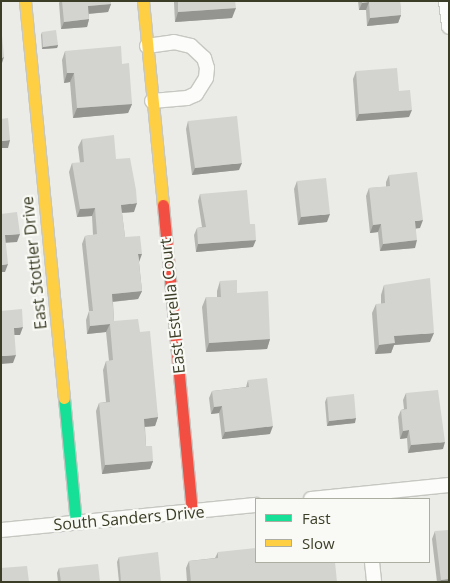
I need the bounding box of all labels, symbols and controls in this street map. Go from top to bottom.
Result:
street label: East Stottler Drive [17,196,51,330]
street label: East Estrella Court [155,237,189,375]
legend [255,498,430,563]
street label: South Sanders Drive [53,502,205,534]
text: Fast [302,508,331,528]
text: Slow [302,533,335,553]

